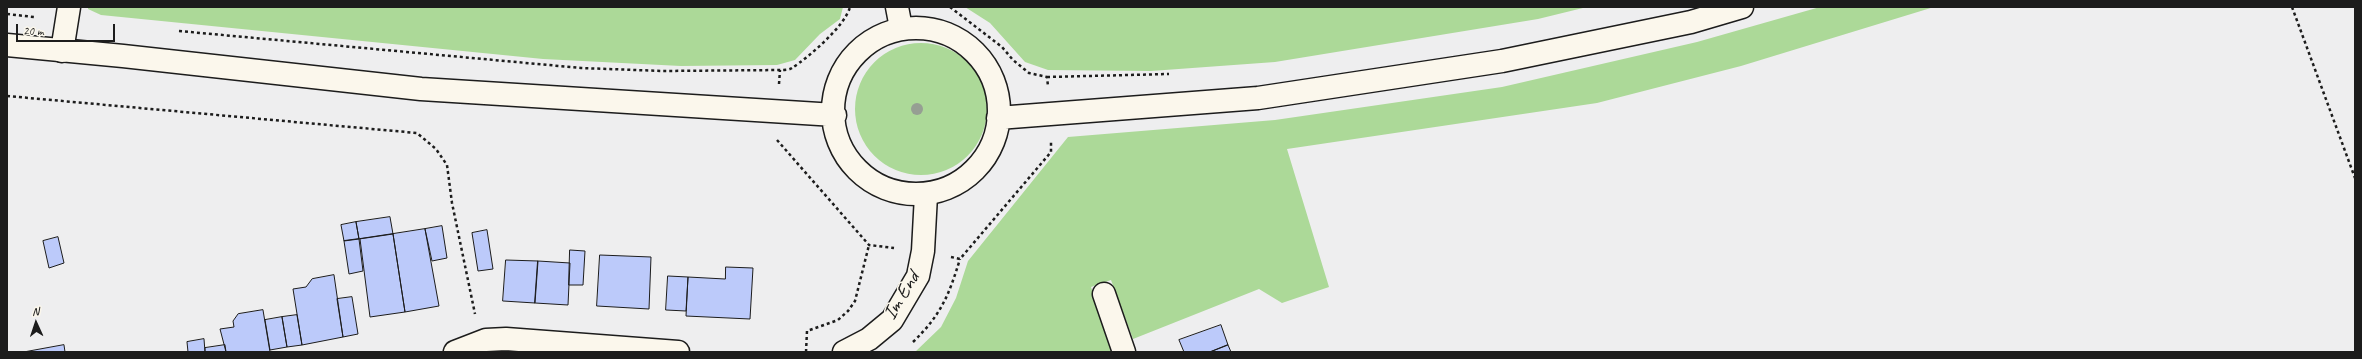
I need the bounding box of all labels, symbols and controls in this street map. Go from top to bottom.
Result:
scale bar [18,16,117,42]
text: 20 m [23,23,43,39]
street label: Im End [878,268,926,324]
north arrow [16,303,56,343]
text: N [32,304,39,318]

